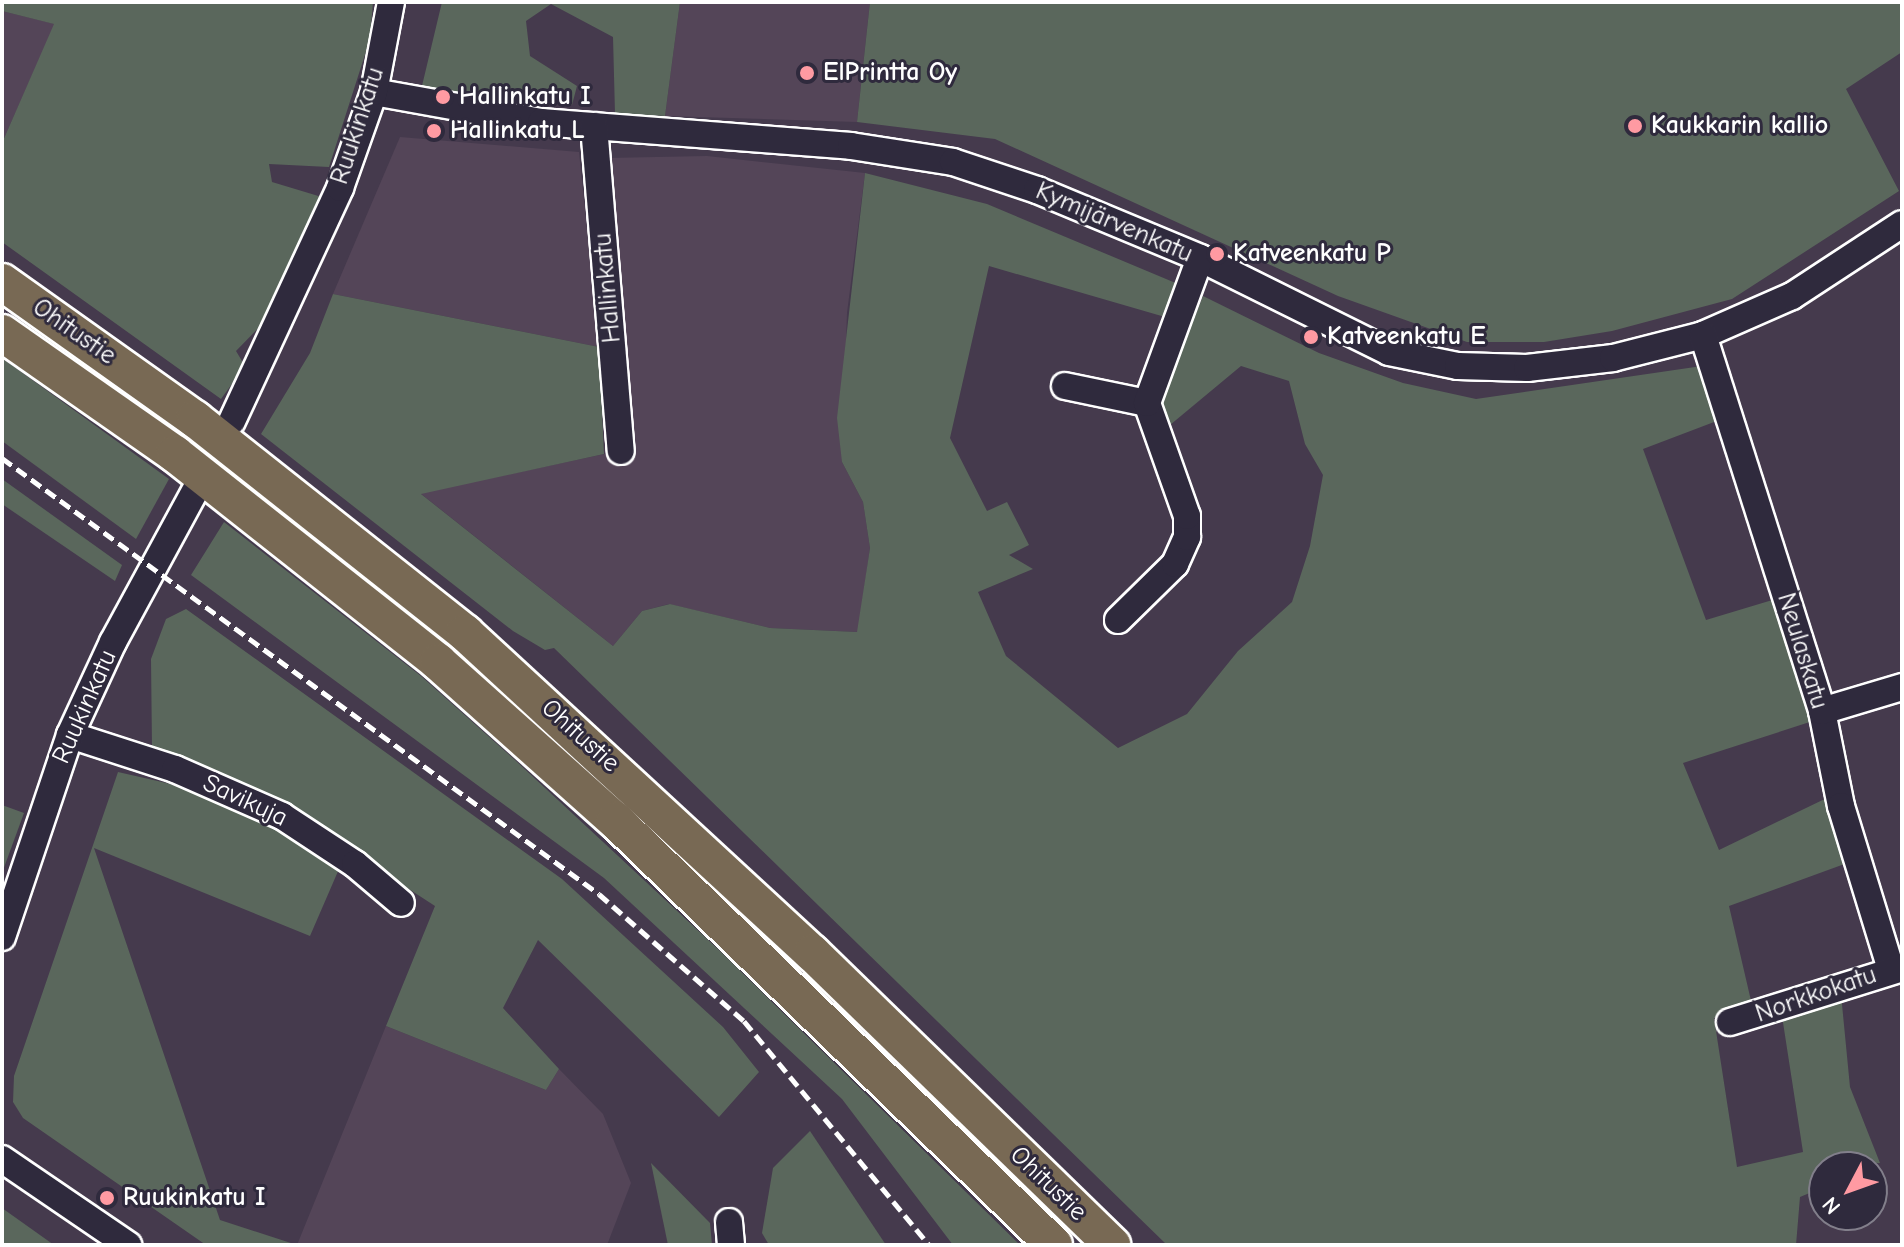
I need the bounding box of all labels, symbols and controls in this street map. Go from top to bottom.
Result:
place label: ElPrintta Oy [823,57,957,89]
street label: Ruukinkatu [324,64,392,188]
marker: ElPrintta Oy [798,64,816,82]
place label: Hallinkatu I [459,81,591,113]
marker: Hallinkatu I [434,88,452,106]
place label: Kaukkarin kallio [1651,110,1828,142]
place label: Hallinkatu L [450,115,585,147]
marker: Kaukkarin kallio [1626,117,1644,135]
marker: Hallinkatu L [425,122,443,140]
street label: Kymijärvenkatu [1031,176,1197,270]
street label: Hallinkatu [588,232,628,344]
place label: Katveenkatu P [1233,238,1391,270]
marker: Katveenkatu P [1208,245,1226,263]
street label: Ohitustie [26,292,122,372]
place label: Katveenkatu E [1327,321,1486,353]
marker: Katveenkatu E [1302,328,1320,346]
street label: Neulaskatu [1770,589,1834,713]
street label: Ruukinkatu [46,645,124,769]
street label: Ohitustie [534,693,626,779]
street label: Savikuja [198,768,292,834]
street label: Norkkokatu [1751,960,1881,1030]
street label: Ohitustie [1003,1140,1093,1228]
north arrow [1808,1151,1888,1231]
place label: Ruukinkatu I [123,1182,265,1214]
marker: Ruukinkatu I [98,1189,116,1207]
text: N [1817,1191,1846,1219]

